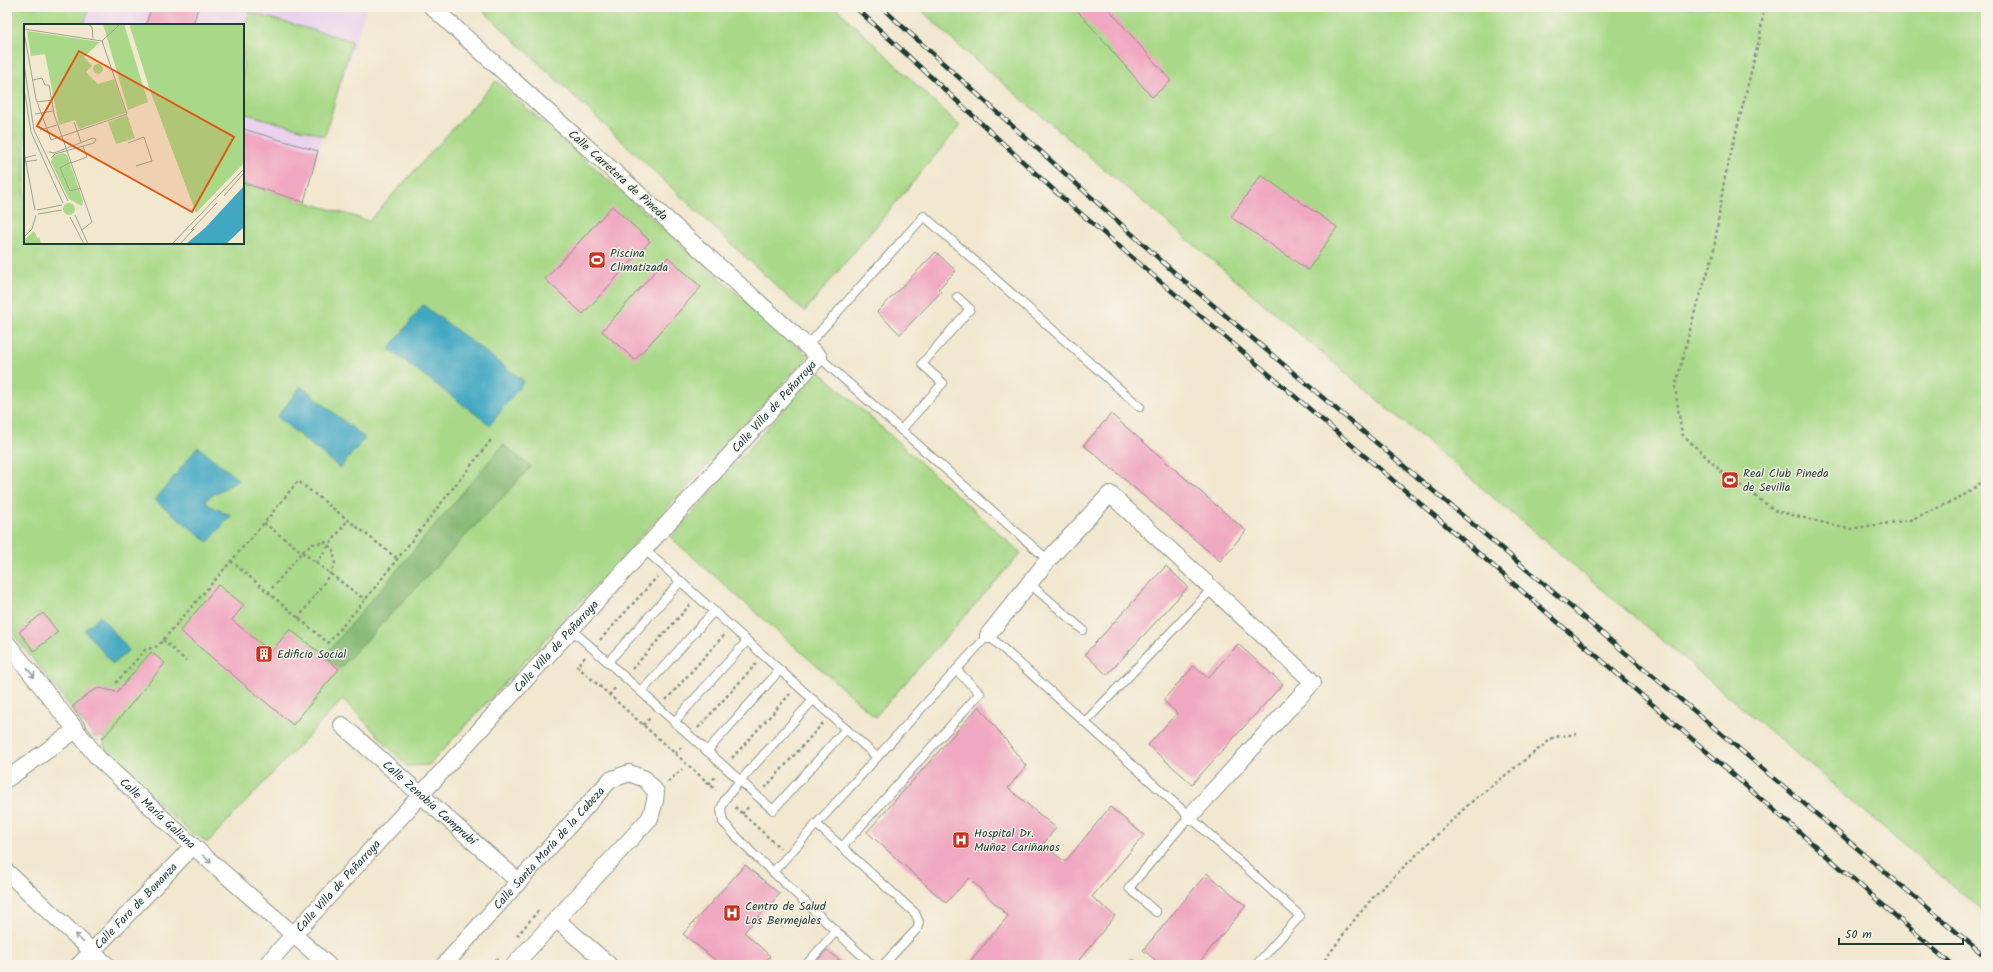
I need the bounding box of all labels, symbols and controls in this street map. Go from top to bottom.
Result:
inset map [24,24,244,244]
street label: Calle Carretera de Pineda [564,125,672,226]
place label: Piscina Climatizada [610,244,669,277]
sports icon: Piscina Climatizada [587,250,607,270]
street label: Calle Villa de Peñarroya [727,356,822,457]
place label: Real Club Pineda de Sevilla [1743,464,1829,497]
sports icon: Real Club Pineda de Sevilla [1720,470,1740,490]
street label: Calle Villa de Peñarroya [509,596,604,697]
building icon: Edificio Social [254,644,274,664]
place label: Edificio Social [277,645,346,664]
one-way arrow [27,668,36,679]
street label: Calle Zenobia Camprubí [378,756,482,851]
street label: Calle María Galiana [115,773,200,854]
street label: Calle Santa María de la Cabeza [489,782,610,914]
place label: Hospital Dr. Muñoz Cariñanos [974,824,1060,857]
hospital icon: Hospital Dr. Muñoz Cariñanos [951,830,971,850]
street label: Calle Villa de Peñarroya [291,835,386,937]
one-way arrow [202,854,212,863]
street label: Calle Faro de Bonanza [90,858,183,954]
place label: Centro de Salud Los Bermejales [745,897,827,930]
hospital icon: Centro de Salud Los Bermejales [722,903,742,923]
scale bar [1839,920,1963,946]
text: 50 m [1845,925,1872,944]
one-way arrow [73,934,84,943]

